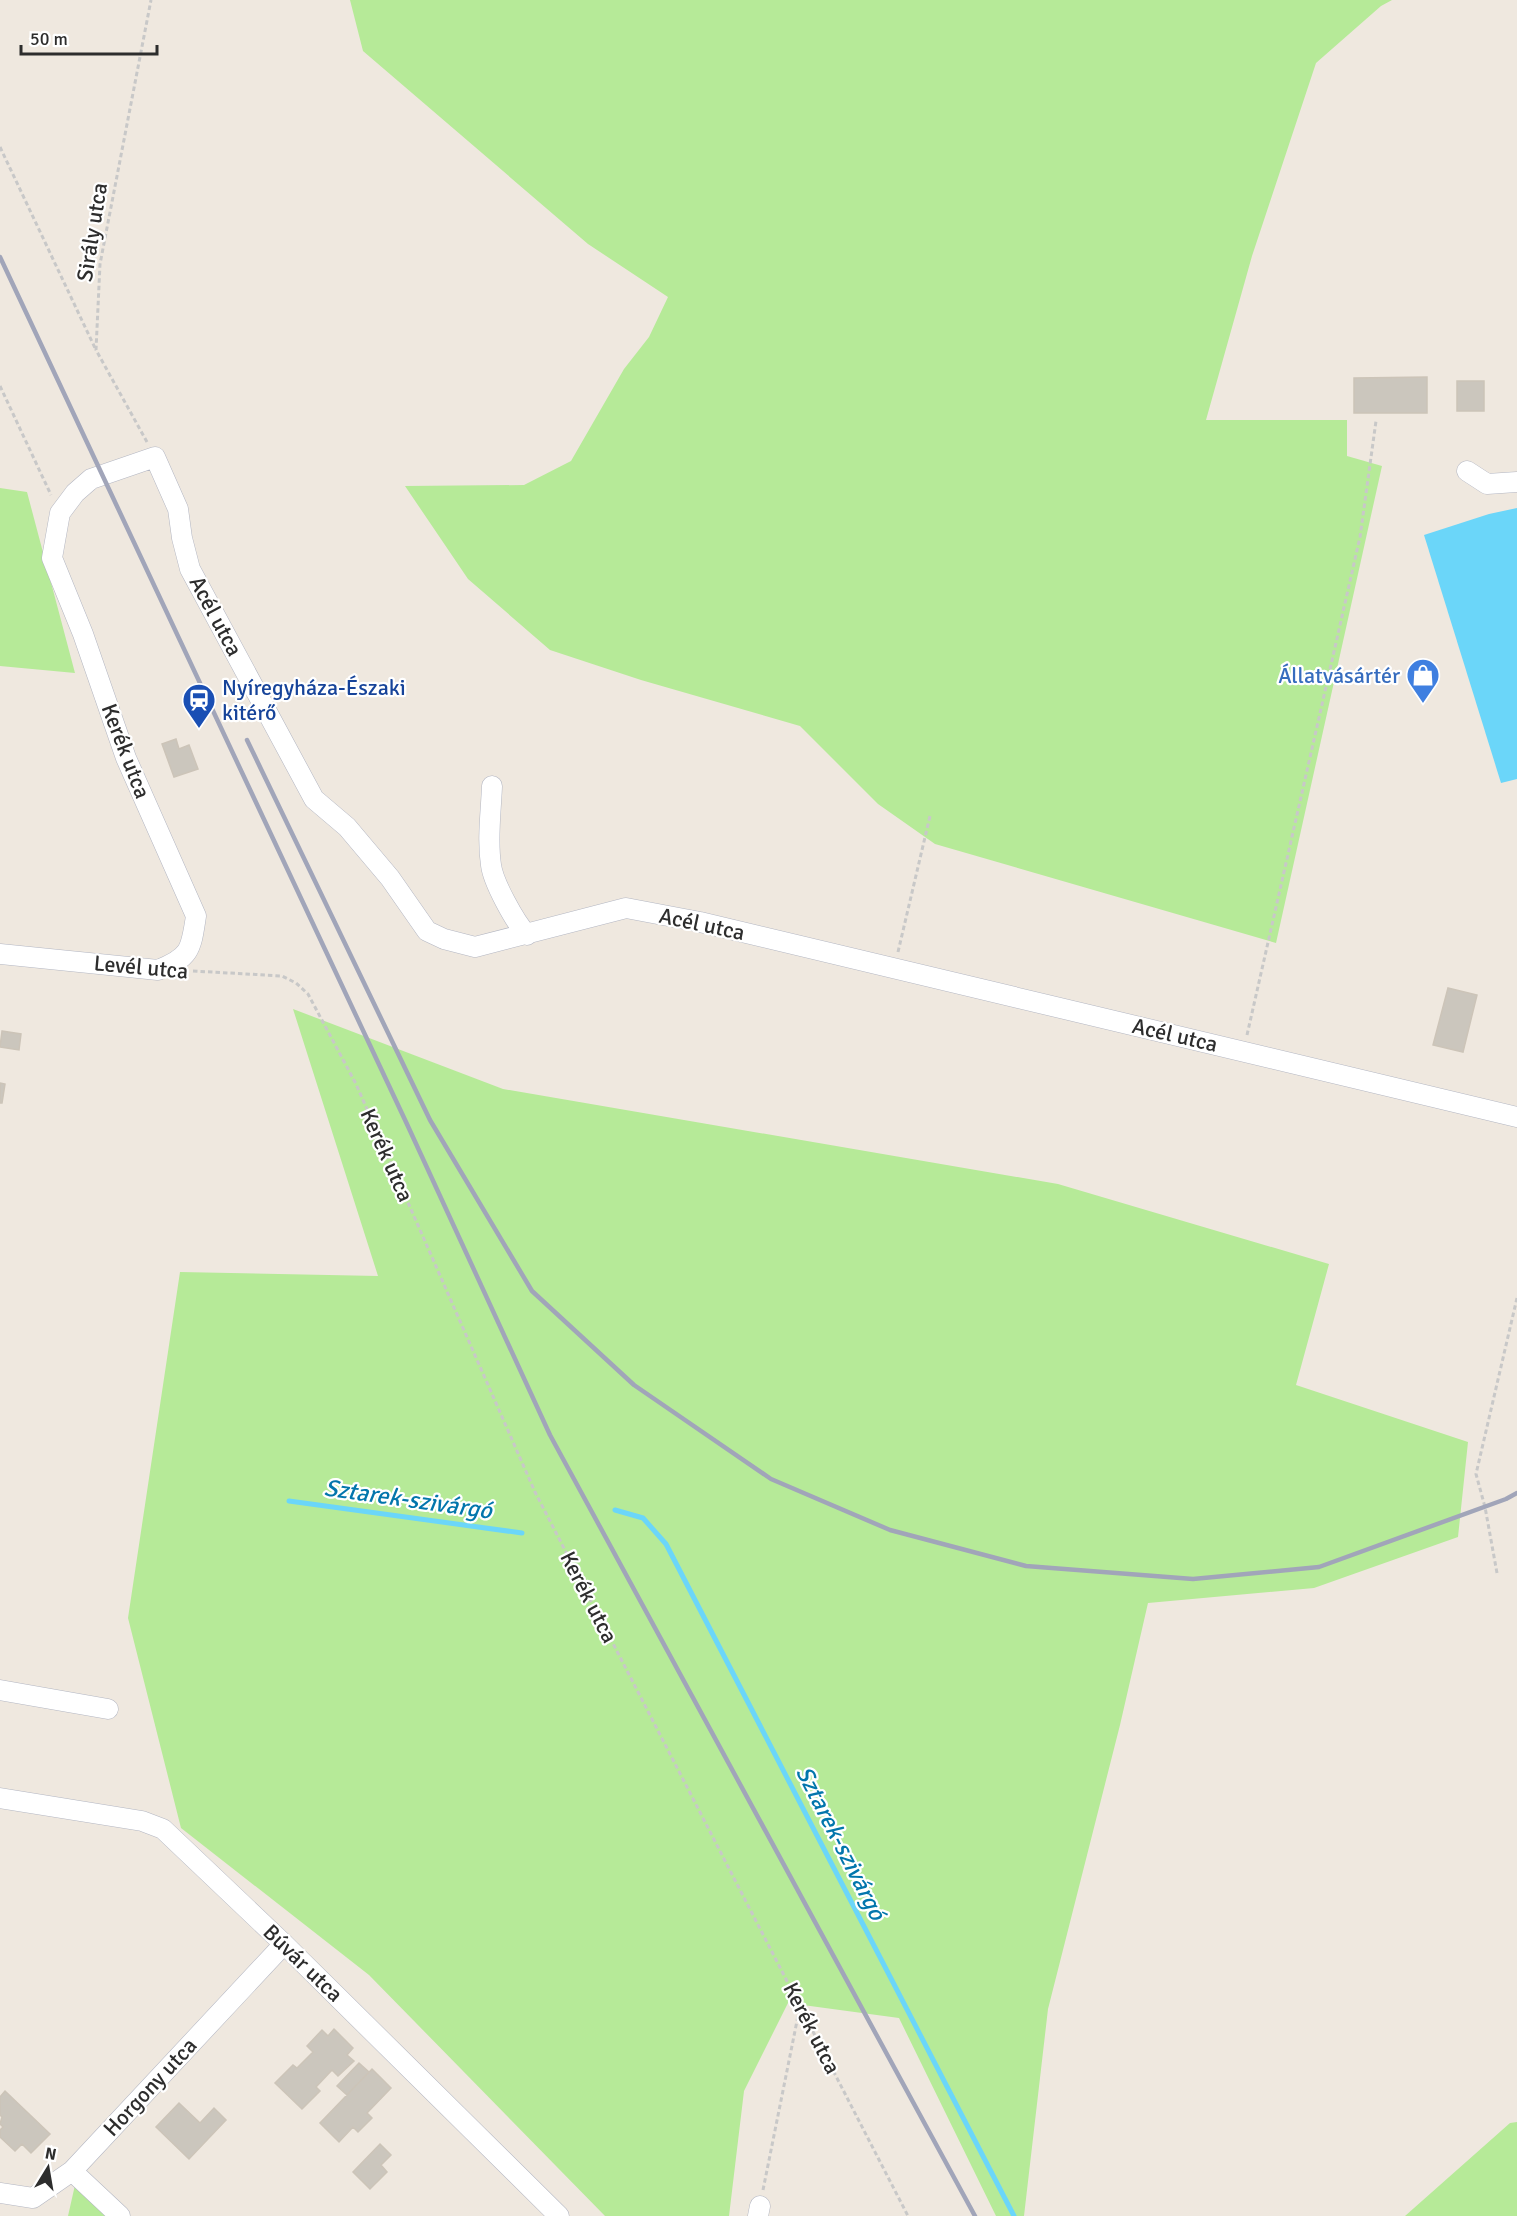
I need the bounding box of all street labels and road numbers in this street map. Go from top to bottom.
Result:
street label: Sirály utca [71,181,113,283]
street label: Acél utca [184,571,248,661]
street label: Kerék utca [96,700,156,802]
street label: Acél utca [657,902,747,946]
street label: Levél utca [93,949,189,985]
street label: Acél utca [1130,1012,1220,1058]
street label: Kerék utca [354,1104,420,1206]
street label: Kerék utca [554,1547,624,1647]
street label: Búvár utca [257,1918,349,2008]
street label: Kerék utca [777,1978,847,2078]
street label: Horgony utca [97,2032,203,2142]

